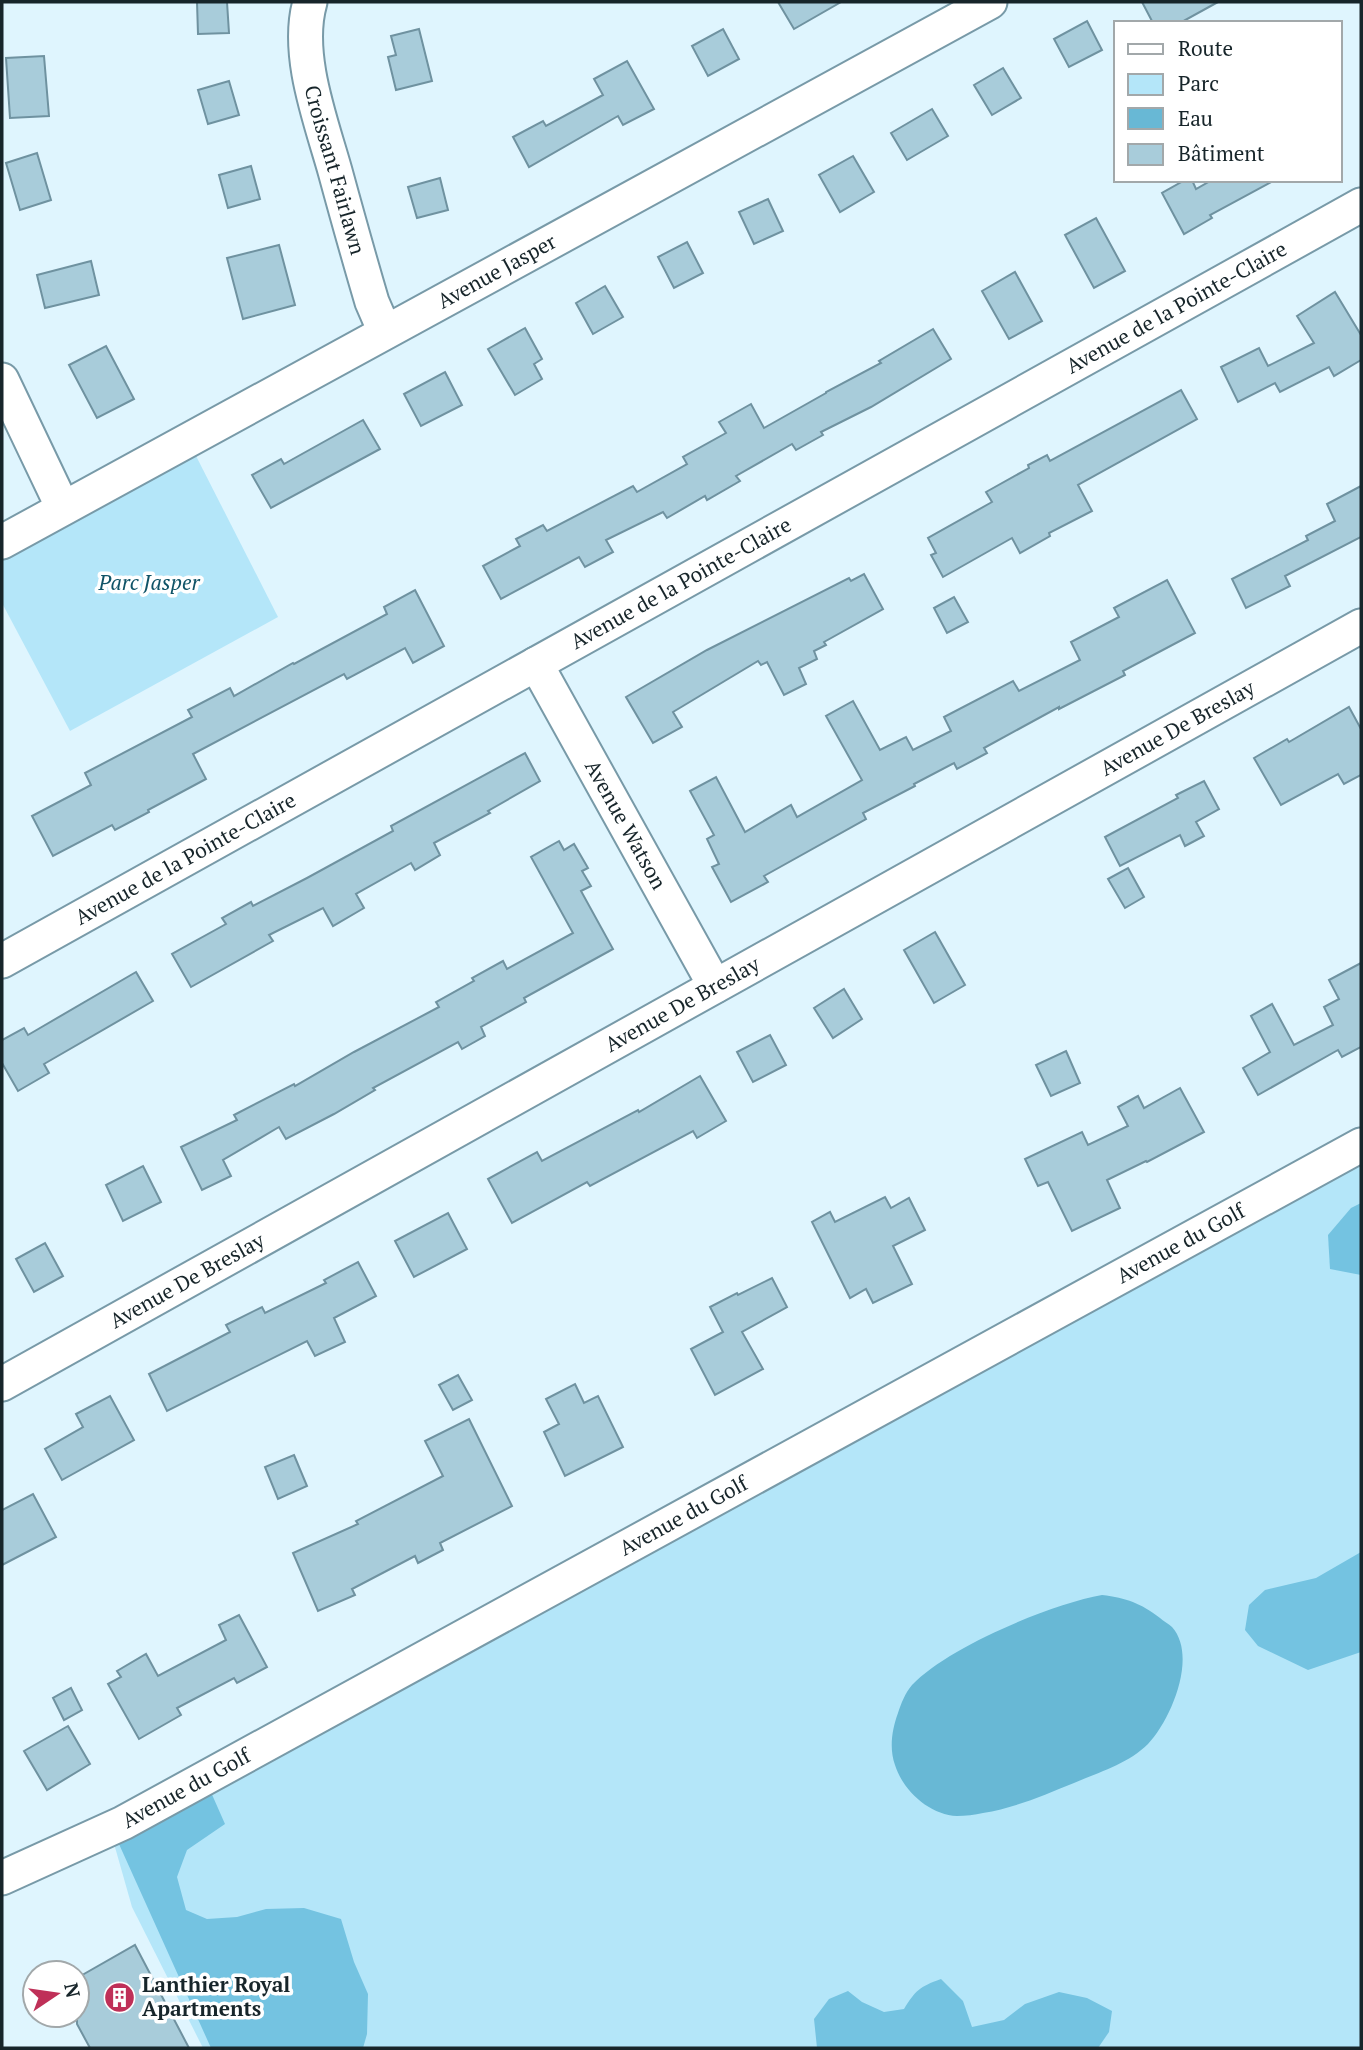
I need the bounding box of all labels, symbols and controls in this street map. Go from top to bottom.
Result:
legend [1114,21,1342,182]
text: Route [1178,34,1233,62]
text: Parc [1178,69,1219,97]
street label: Croissant Fairlawn [299,82,373,258]
text: Eau [1178,104,1213,132]
text: Bâtiment [1178,139,1265,167]
street label: Avenue Jasper [432,227,561,314]
street label: Avenue de la Pointe-Claire [1061,234,1291,379]
street label: Avenue de la Pointe-Claire [565,510,796,655]
park label: Parc Jasper [97,568,200,596]
street label: Avenue De Breslay [1095,673,1260,782]
street label: Avenue Watson [579,755,674,894]
street label: Avenue de la Pointe-Claire [70,785,300,931]
street label: Avenue De Breslay [600,949,764,1058]
street label: Avenue du Golf [1111,1195,1251,1289]
street label: Avenue De Breslay [104,1225,269,1334]
street label: Avenue du Golf [614,1468,754,1562]
street label: Avenue du Golf [117,1740,256,1834]
north arrow [21,1959,91,2029]
place label: Lanthier Royal Apartments [142,1970,290,2022]
text: N [59,1980,87,2000]
building icon: Lanthier Royal Apartments [102,1980,136,2014]

